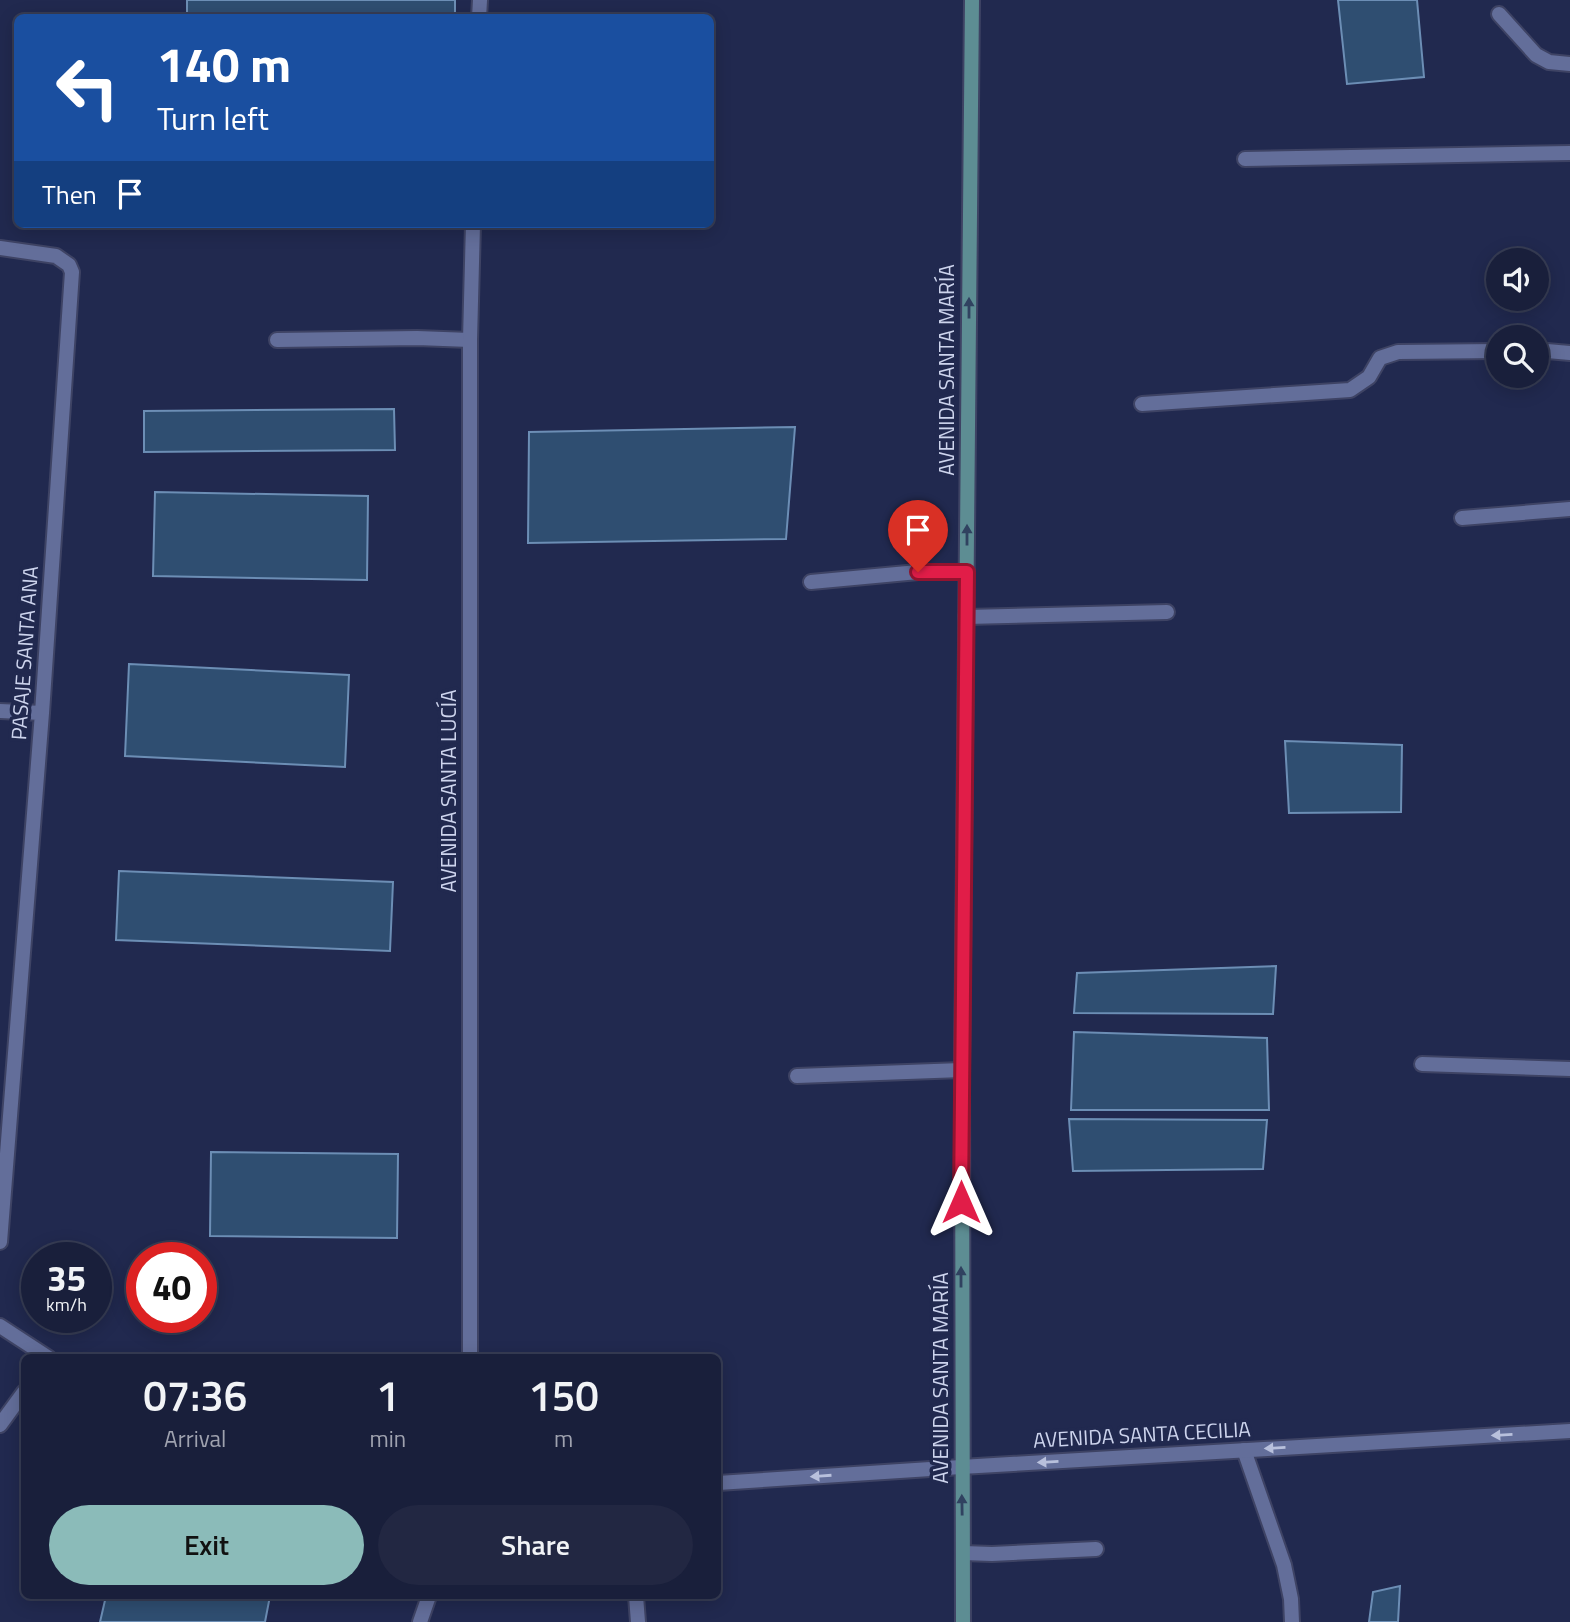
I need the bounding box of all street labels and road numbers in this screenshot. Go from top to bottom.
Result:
street label: AVENIDA SANTA MARÍA [930,264,962,476]
street label: PASAJE SANTA ANA [2,564,46,741]
street label: AVENIDA SANTA LUCÍA [432,689,464,893]
street label: AVENIDA SANTA MARÍA [924,1272,956,1484]
street label: AVENIDA SANTA CECILIA [1032,1412,1252,1456]

